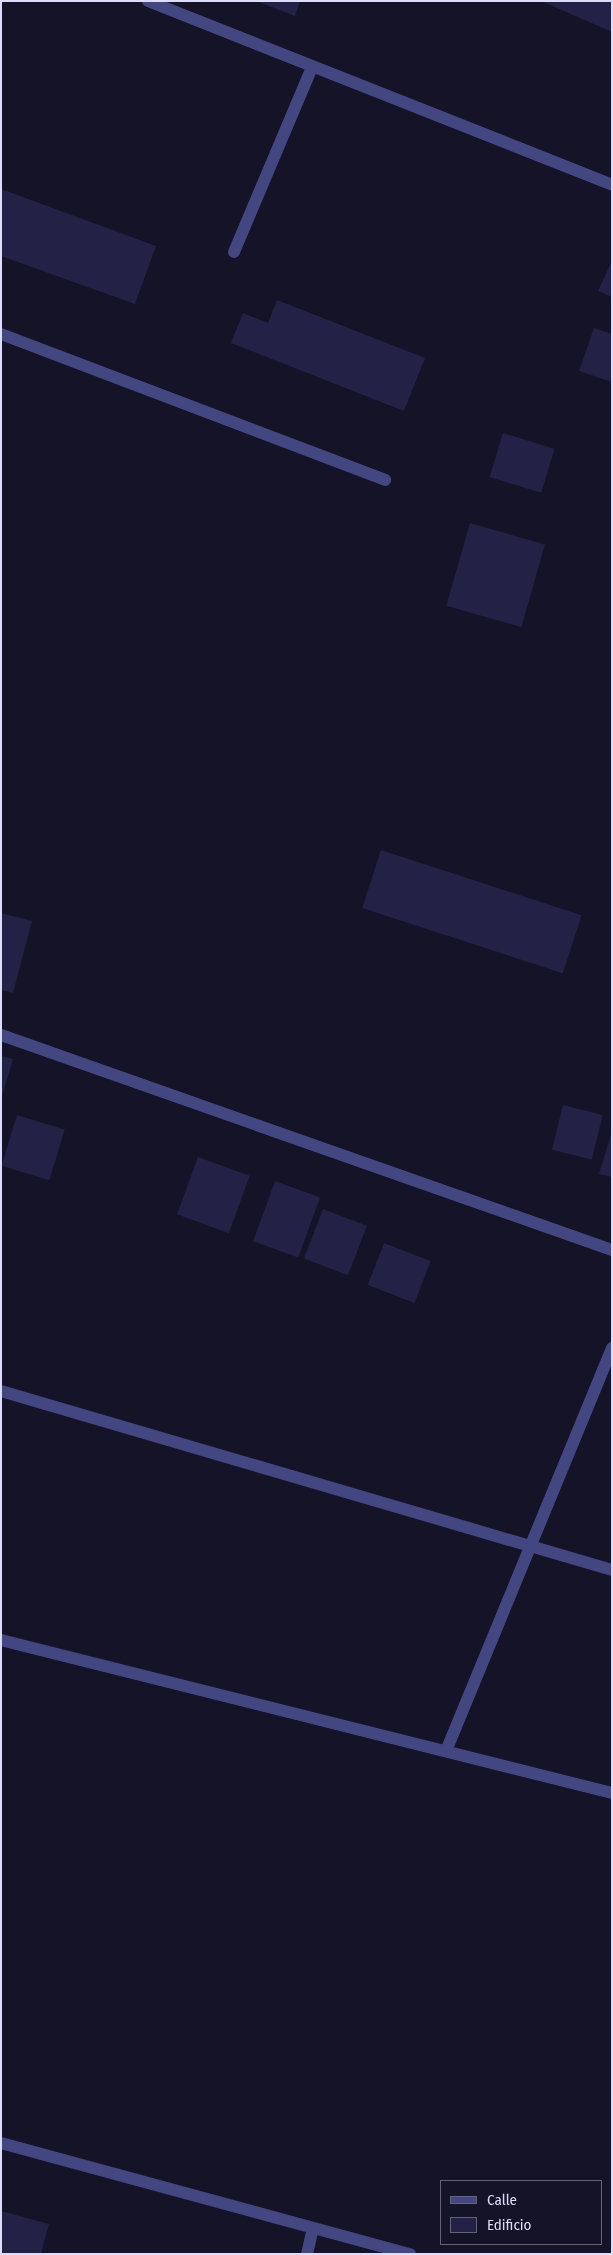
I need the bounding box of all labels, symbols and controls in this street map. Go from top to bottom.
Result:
legend [440,2180,603,2245]
text: Calle [487,2191,517,2209]
text: Edificio [487,2216,532,2234]

